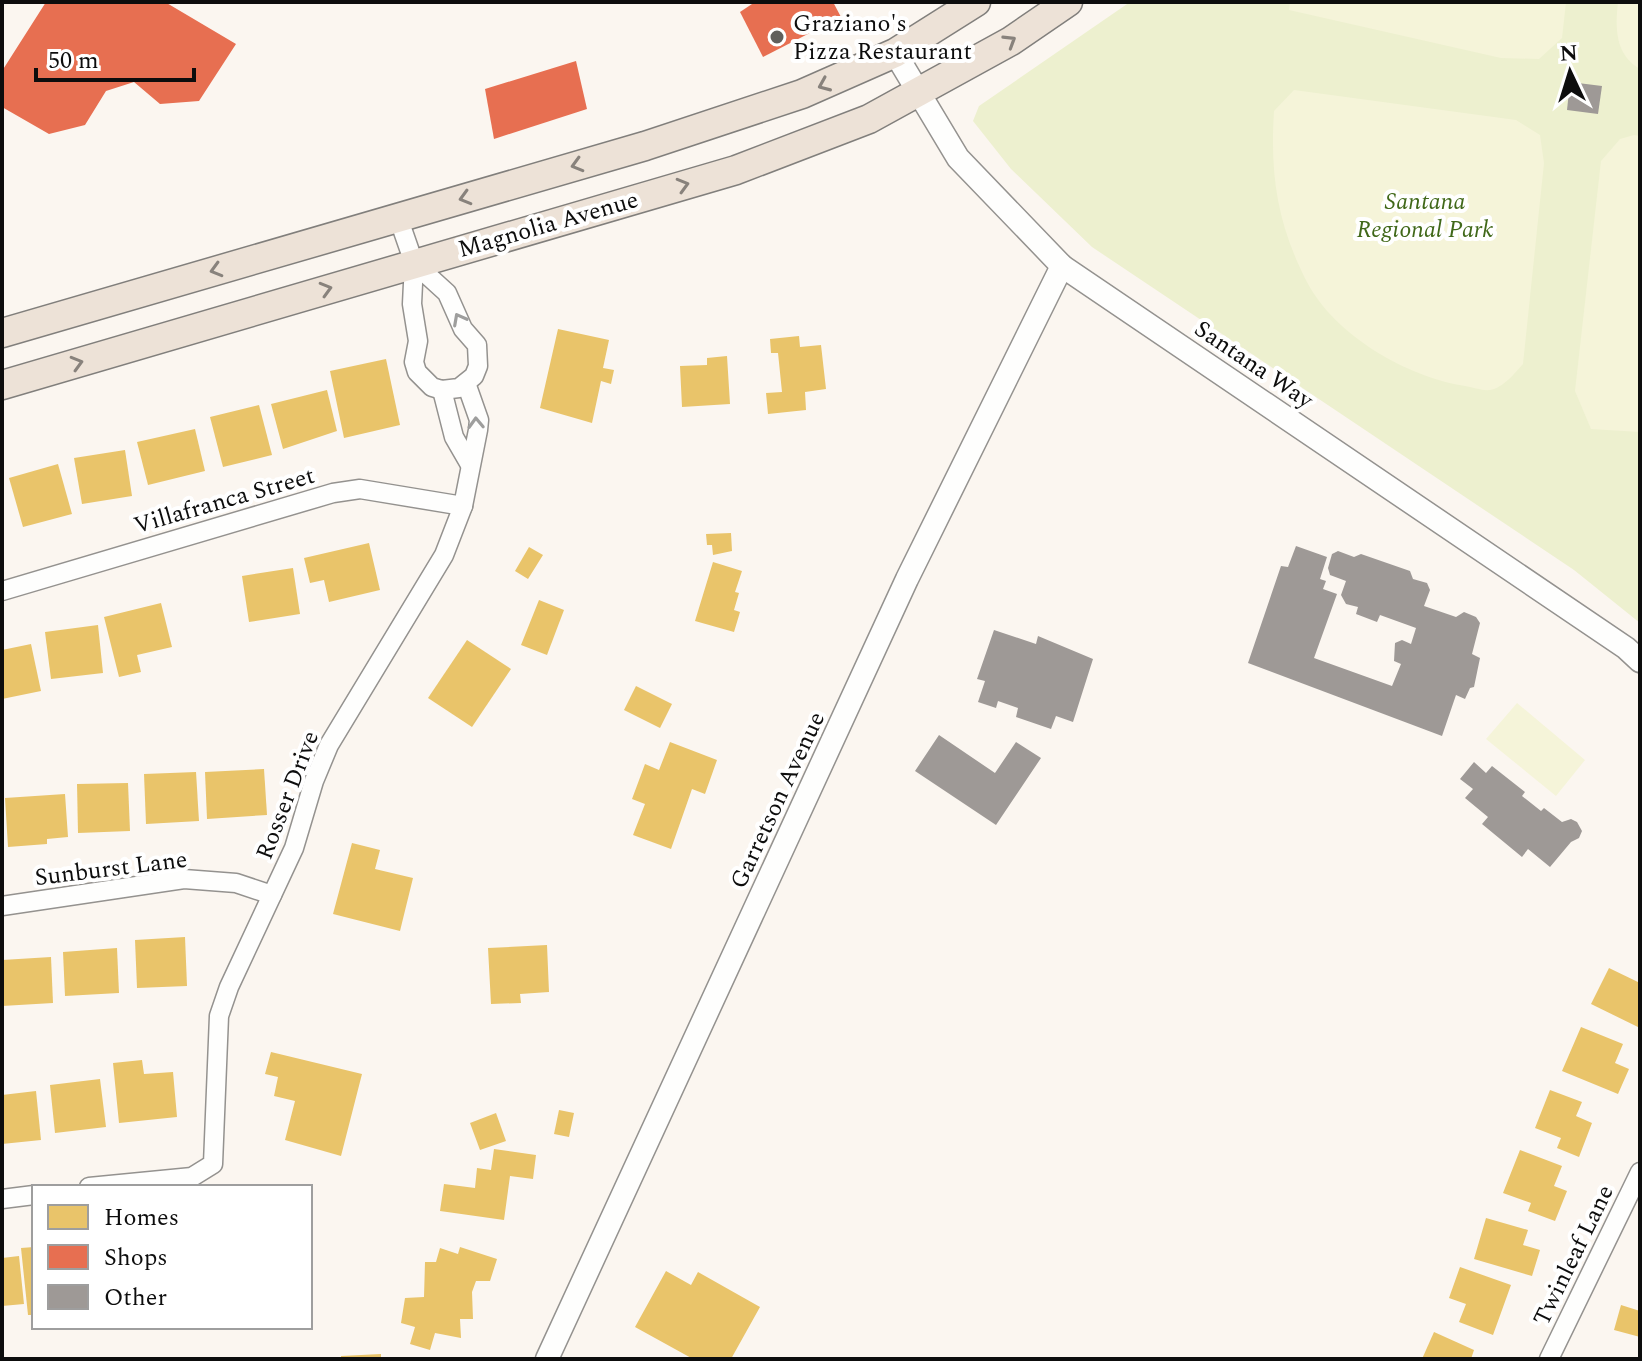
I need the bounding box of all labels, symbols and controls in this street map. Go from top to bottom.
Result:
place label: Graziano's Pizza Restaurant [793,6,972,70]
marker: Graziano's Pizza Restaurant [768,28,786,46]
scale bar [36,32,194,82]
north arrow [1530,32,1610,112]
one-way arrow [1002,35,1016,50]
text: N [1559,36,1579,71]
text: 50 m [48,43,99,79]
one-way arrow [818,75,832,91]
one-way arrow [571,156,585,172]
one-way arrow [676,178,690,194]
street label: Magnolia Avenue [454,182,643,268]
park label: Santana Regional Park [1356,184,1494,248]
one-way arrow [459,188,473,205]
one-way arrow [210,261,224,277]
one-way arrow [319,282,333,298]
street label: Santana Way [1187,312,1321,419]
one-way arrow [454,313,469,328]
one-way arrow [69,356,83,372]
one-way arrow [467,417,485,429]
street label: Villafranca Street [130,458,319,544]
street label: Garretson Avenue [721,706,835,895]
street label: Rosser Drive [247,726,329,865]
street label: Sunburst Lane [33,842,189,896]
street label: Twinleaf Lane [1524,1179,1624,1332]
legend [32,1185,312,1329]
text: Homes [104,1200,179,1236]
text: Shops [104,1240,168,1276]
text: Other [104,1280,167,1316]

